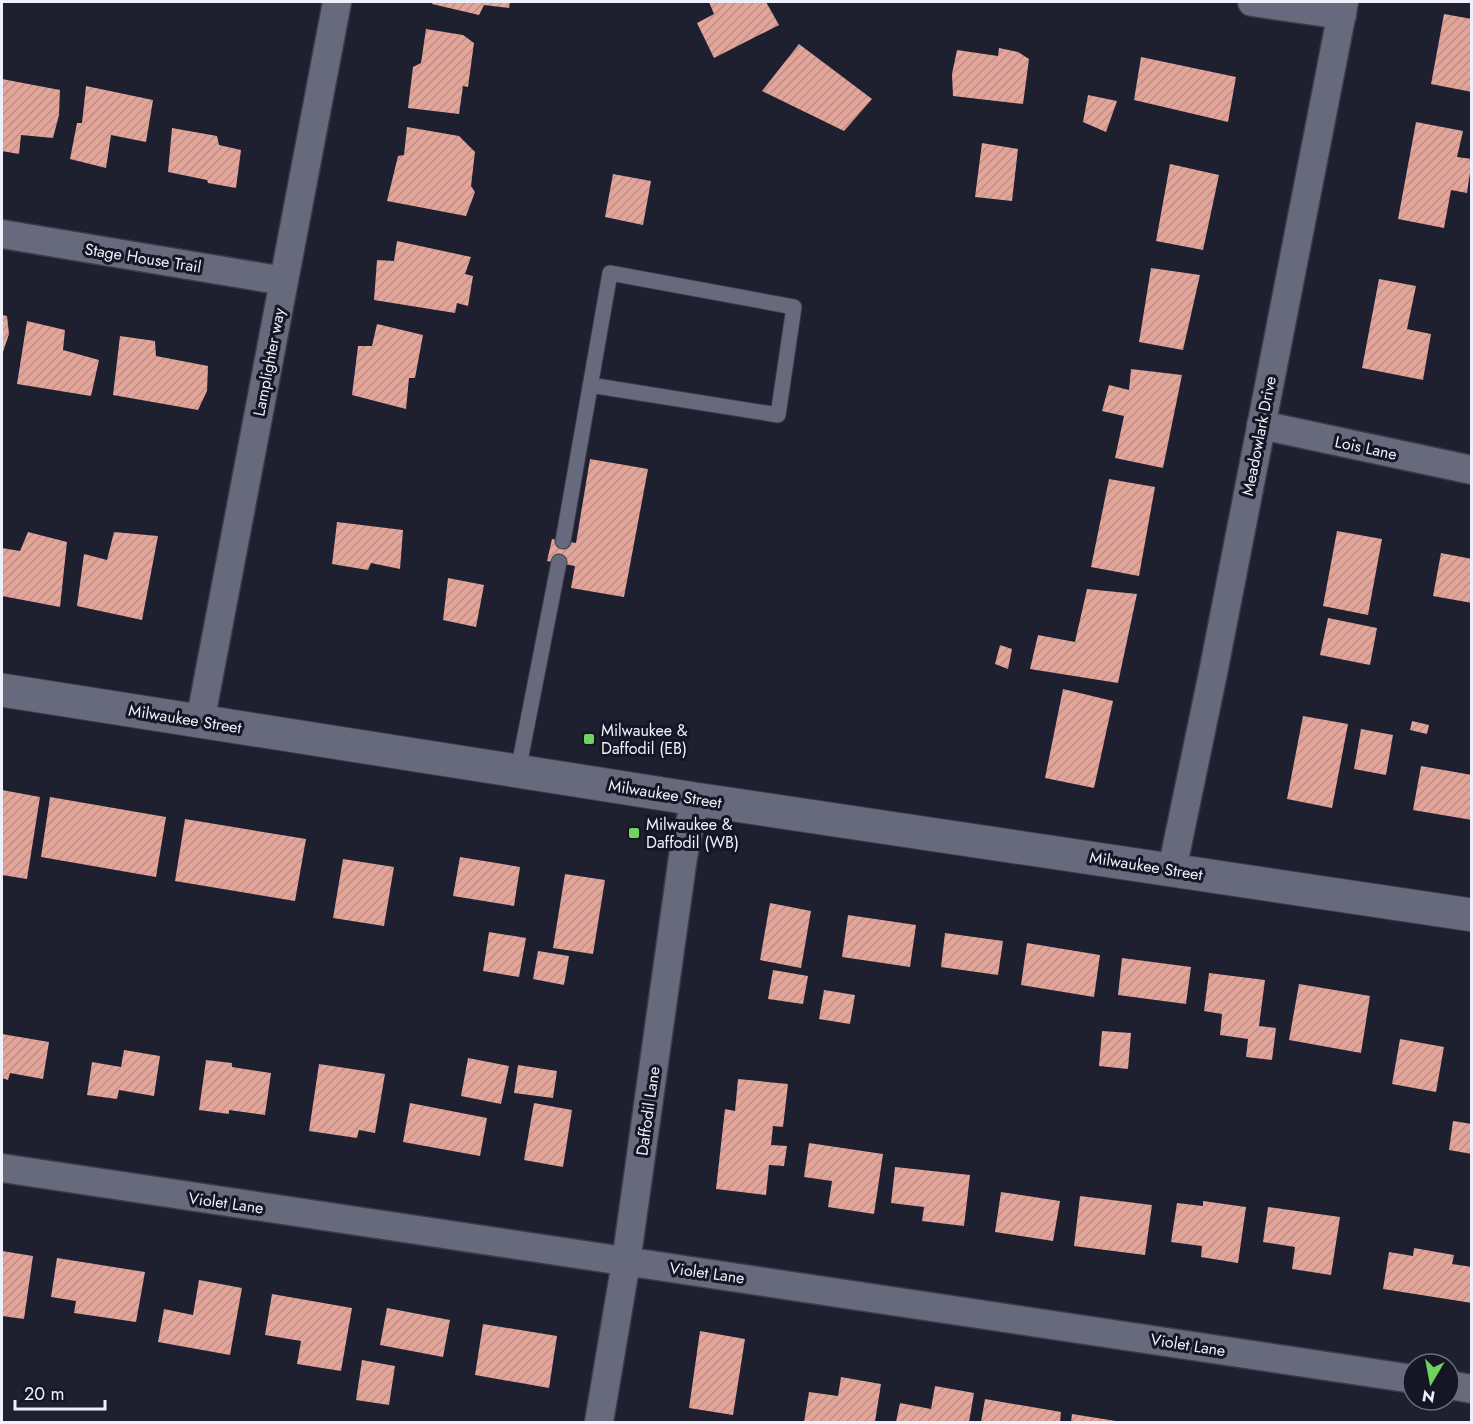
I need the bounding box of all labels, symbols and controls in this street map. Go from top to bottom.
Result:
street label: Stage House Trail [83,237,203,279]
street label: Lamplighter way [247,305,291,418]
street label: Meadowlark Drive [1236,374,1282,498]
street label: Lois Lane [1333,430,1399,466]
street label: Milwaukee Street [127,699,243,739]
place label: Milwaukee & Daffodil (EB) [601,719,688,760]
marker: Milwaukee & Daffodil (EB) [582,732,596,746]
street label: Milwaukee Street [607,774,723,814]
place label: Milwaukee & Daffodil (WB) [646,813,739,854]
marker: Milwaukee & Daffodil (WB) [627,826,641,840]
street label: Milwaukee Street [1088,846,1204,886]
street label: Daffodil Lane [630,1065,666,1157]
street label: Violet Lane [187,1186,265,1220]
street label: Violet Lane [668,1256,746,1290]
street label: Violet Lane [1149,1328,1227,1362]
north arrow [1401,1352,1461,1412]
scale bar [15,1373,105,1411]
text: 20 m [24,1381,64,1407]
text: N [1420,1384,1437,1409]

